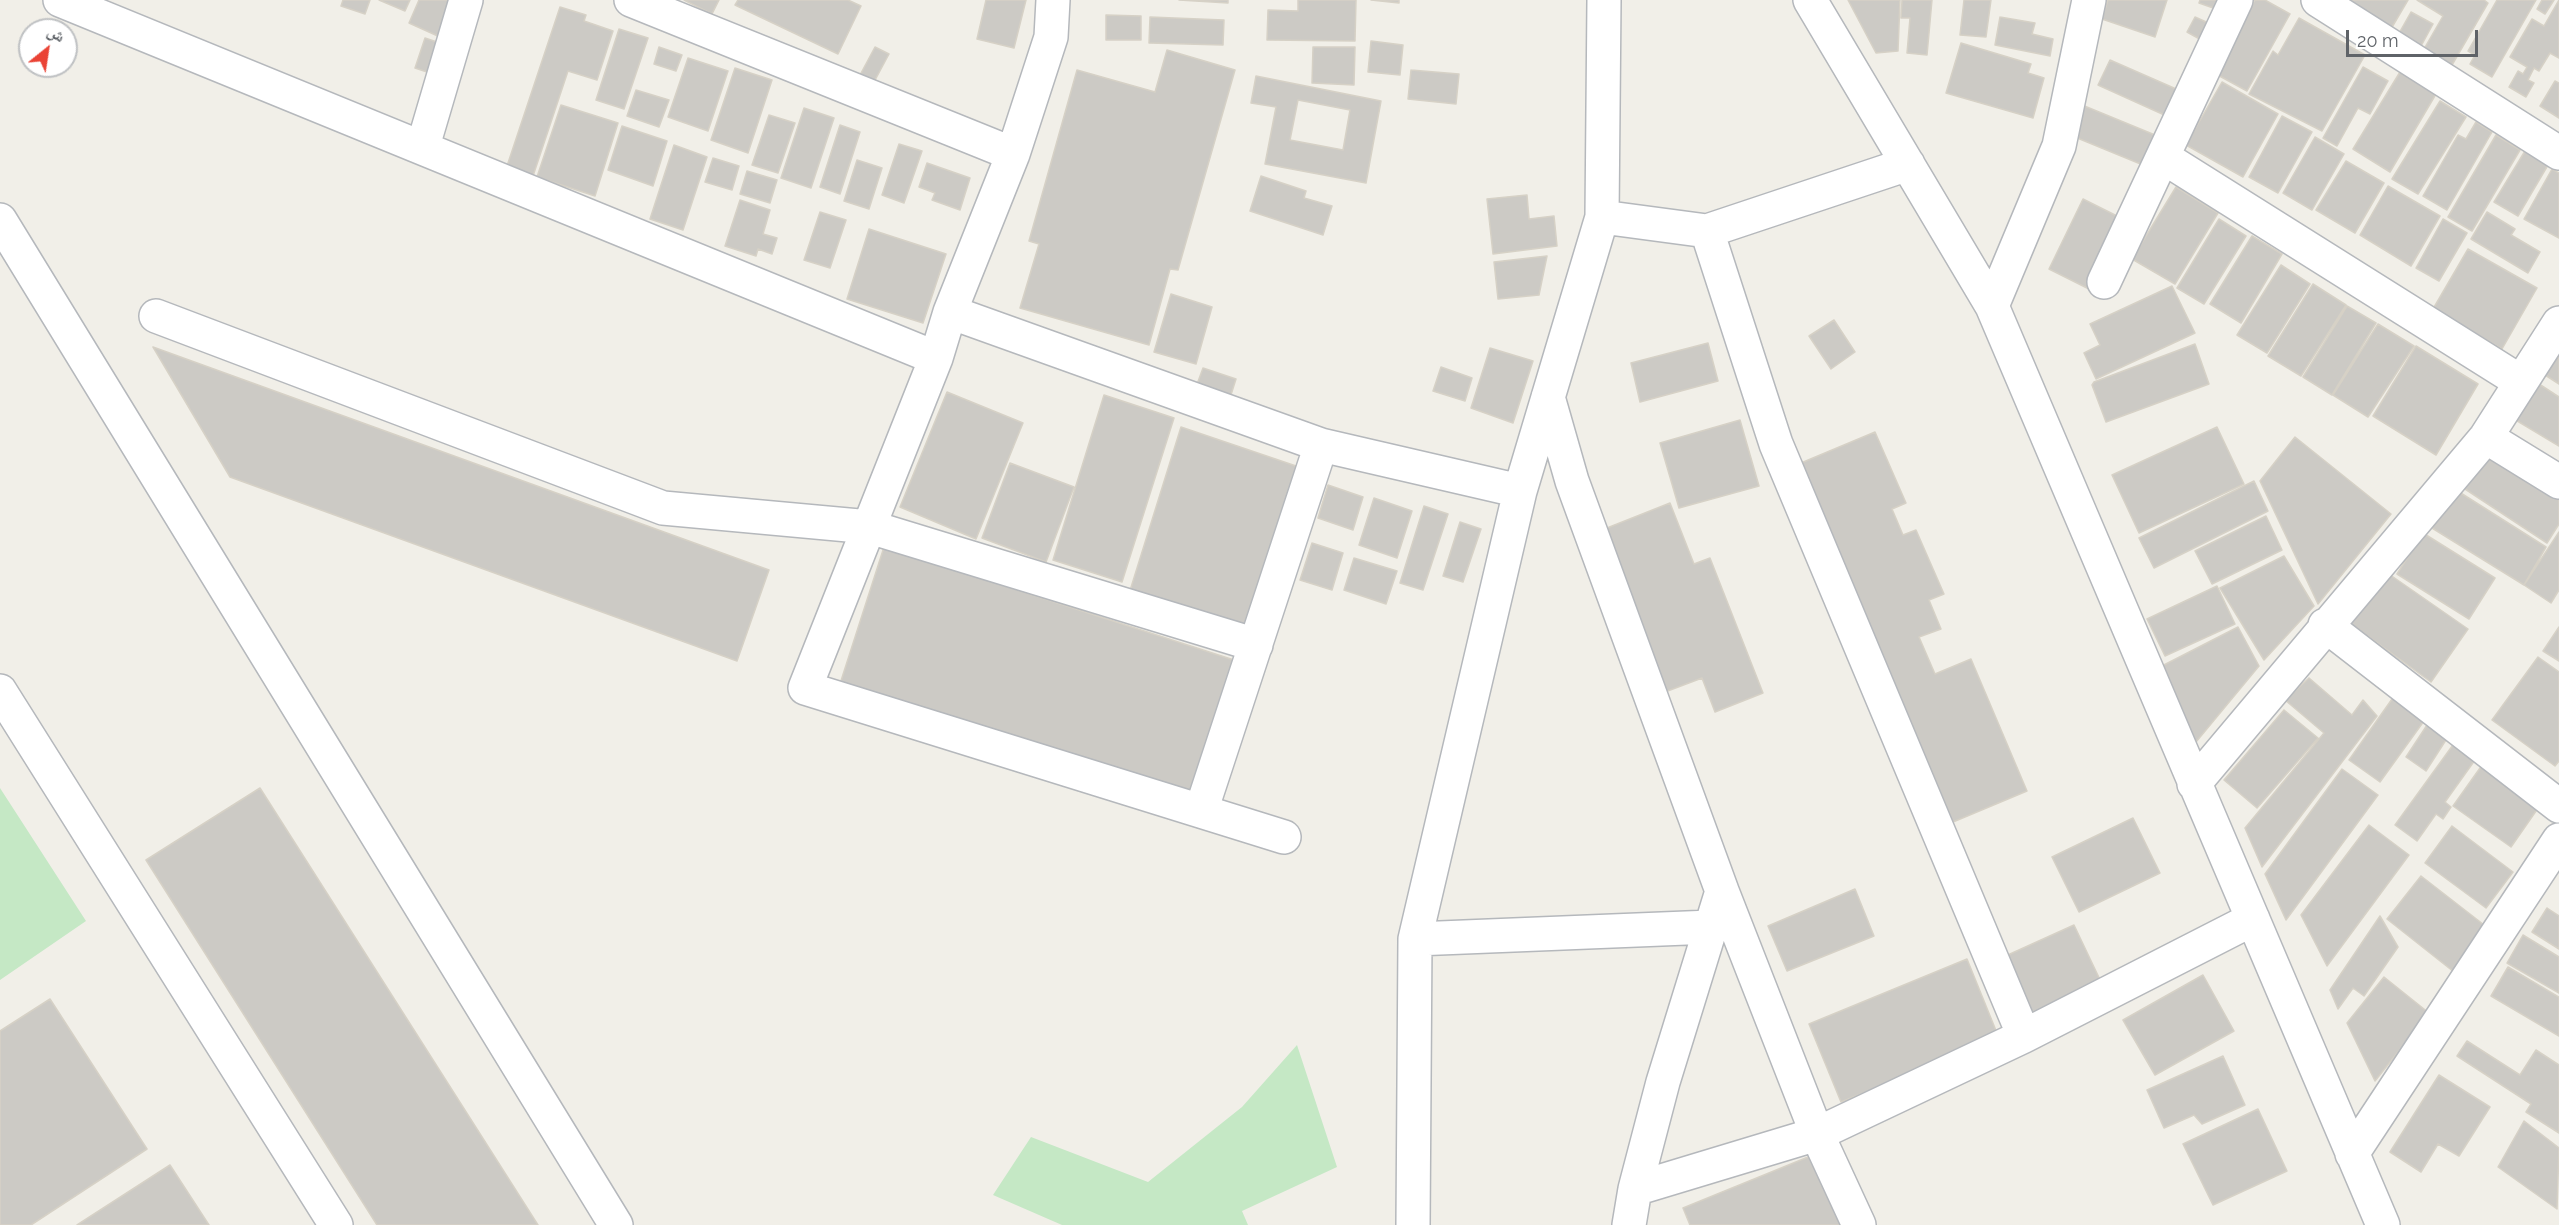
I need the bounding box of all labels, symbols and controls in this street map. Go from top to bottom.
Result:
north arrow [18,18,78,78]
scale bar [2349,18,2481,56]
text: ش [44,21,68,46]
text: 20 m [2357,30,2399,51]

